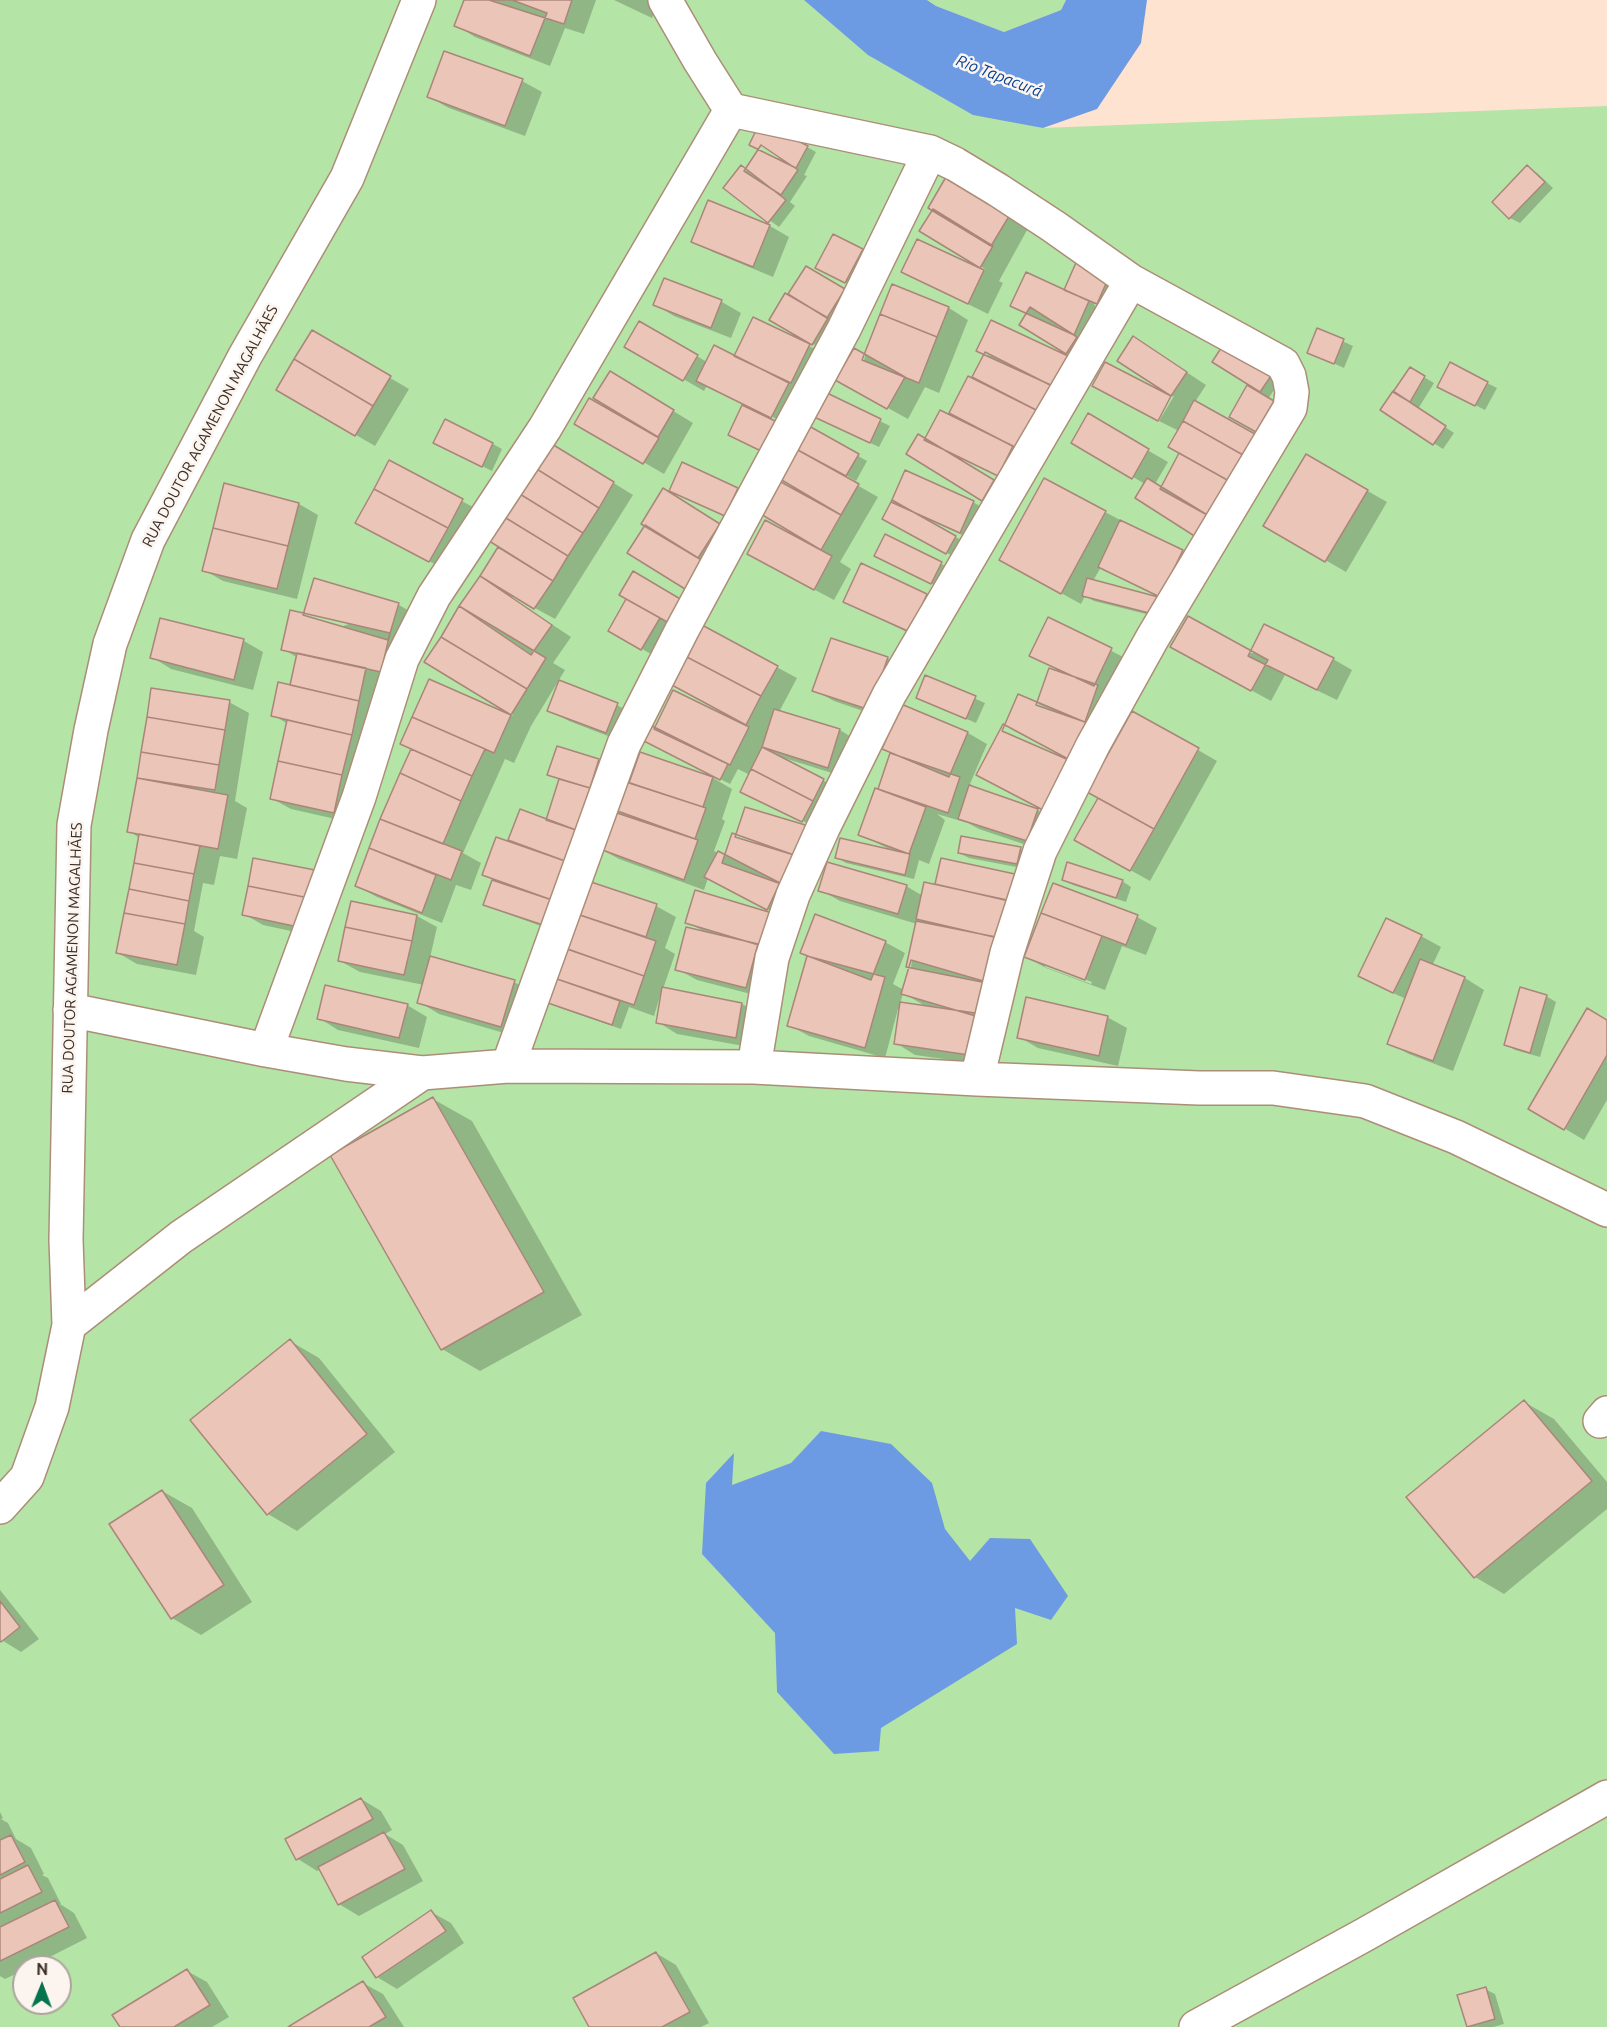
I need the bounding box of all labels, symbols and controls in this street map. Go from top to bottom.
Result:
water label: Rio Tapacurá [953,51,1045,101]
street label: RUA DOUTOR AGAMENON MAGALHÃES [138,302,282,550]
street label: RUA DOUTOR AGAMENON MAGALHÃES [58,822,86,1094]
north arrow [12,1955,72,2015]
text: N [36,1960,48,1978]

